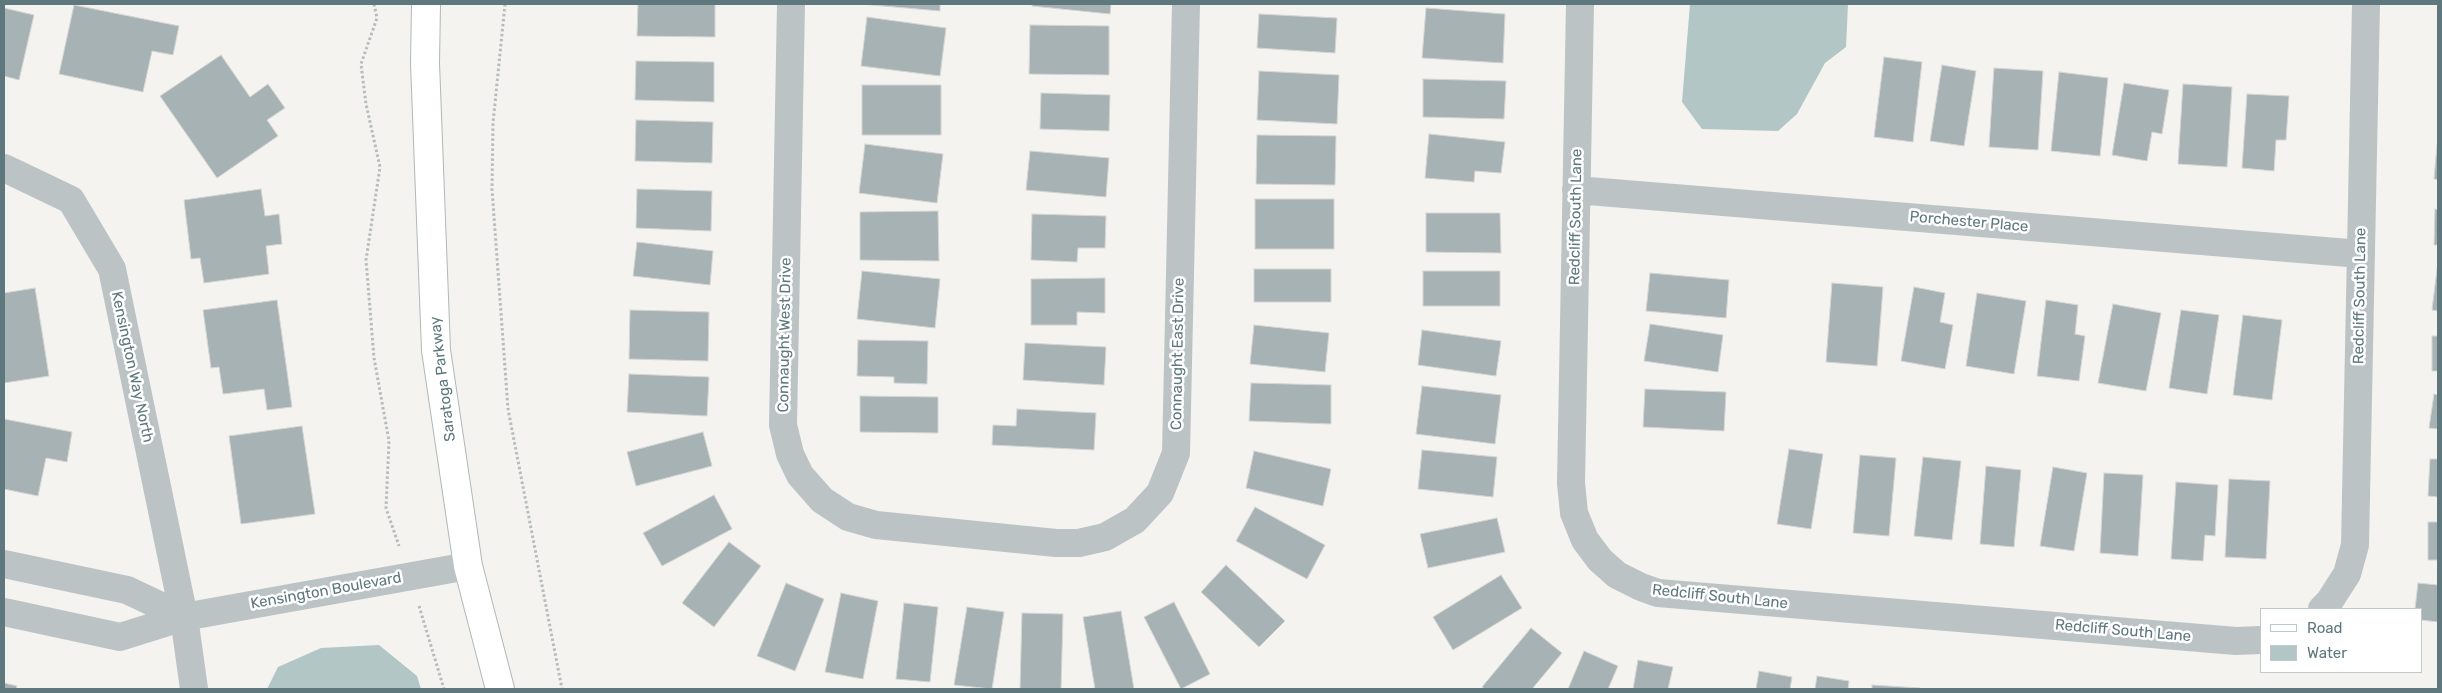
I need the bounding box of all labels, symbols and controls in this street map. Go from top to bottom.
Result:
street label: Redcliff South Lane [1566,149,1586,285]
street label: Porchester Place [1909,208,2029,236]
street label: Redcliff South Lane [2350,228,2370,364]
street label: Connaught West Drive [775,257,795,413]
street label: Connaught East Drive [1168,278,1188,430]
street label: Kensington Way North [107,290,157,444]
street label: Saratoga Parkway [426,315,460,443]
street label: Kensington Boulevard [249,569,403,613]
street label: Redcliff South Lane [1651,581,1789,613]
legend [2260,608,2422,673]
street label: Redcliff South Lane [2054,616,2192,646]
text: Road [2307,619,2343,637]
text: Water [2307,644,2347,662]

